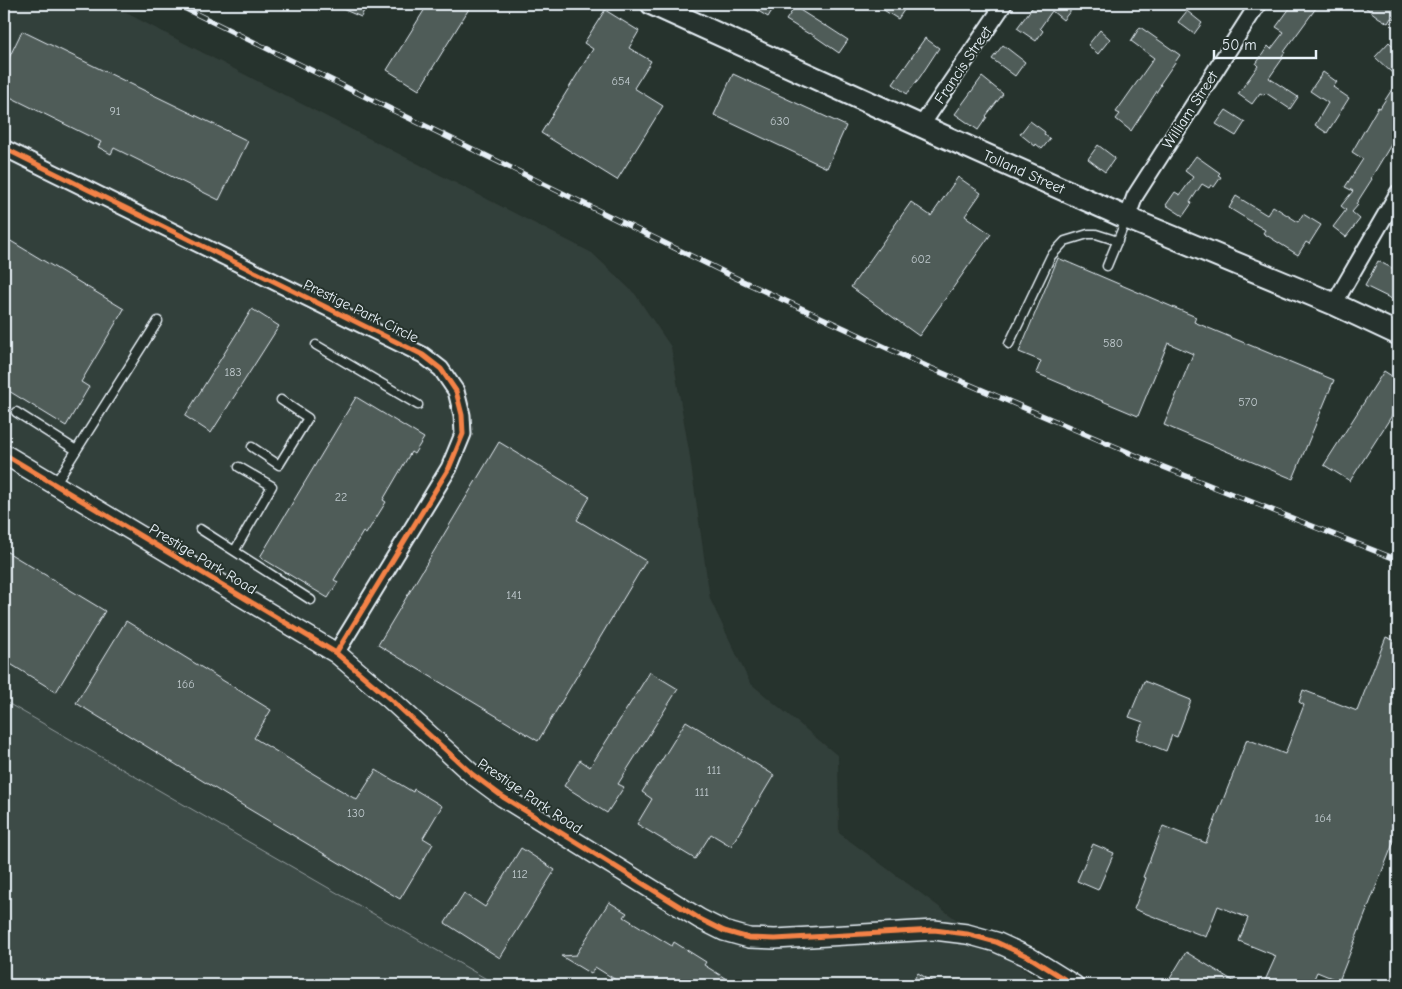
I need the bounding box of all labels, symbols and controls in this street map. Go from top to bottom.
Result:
street label: Francis Street [930,22,996,107]
scale bar [1214,28,1317,60]
text: 50 m [1222,36,1257,54]
street label: William Street [1158,67,1222,152]
house number: 654 [612,74,631,88]
house number: 91 [109,104,121,118]
house number: 630 [770,114,790,128]
street label: Tolland Street [980,146,1068,198]
house number: 602 [911,252,931,266]
street label: Prestige Park Circle [300,275,422,347]
house number: 580 [1103,336,1123,350]
house number: 183 [224,365,242,379]
house number: 570 [1238,395,1258,409]
house number: 22 [335,490,347,504]
street label: Prestige Park Road [146,520,260,598]
house number: 141 [506,588,522,602]
house number: 166 [177,677,195,691]
street label: Prestige Park Road [474,754,586,838]
house number: 111 [707,763,721,777]
house number: 111 [695,785,709,799]
house number: 130 [347,806,365,820]
house number: 164 [1314,811,1332,825]
house number: 112 [512,867,528,881]

